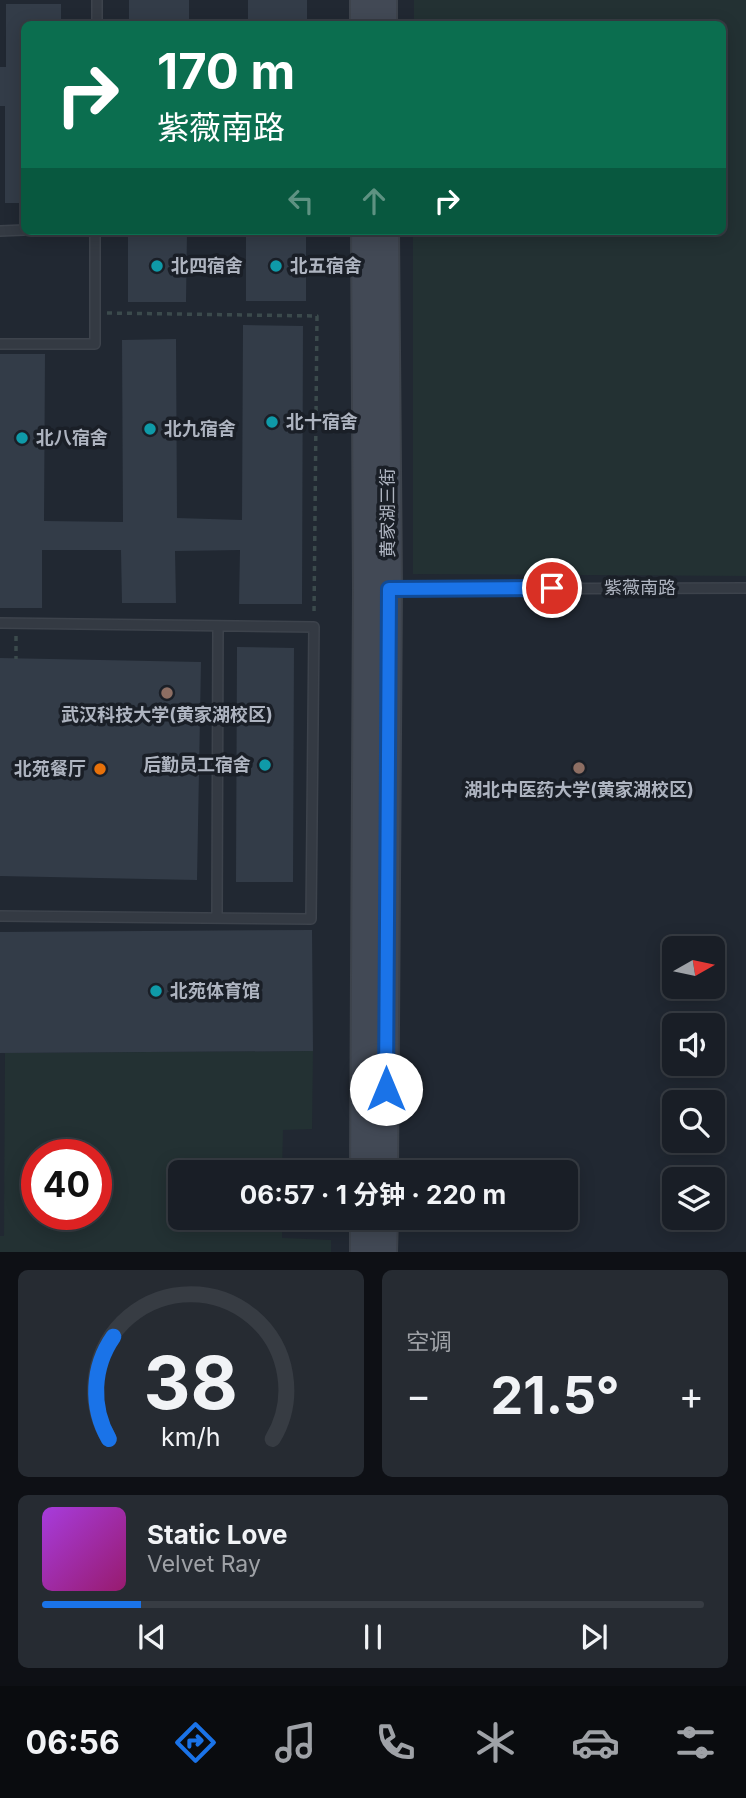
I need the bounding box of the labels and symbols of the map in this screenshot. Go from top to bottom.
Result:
place label: 北四宿舍 [171,255,243,276]
place label: 北五宿舍 [290,255,362,276]
marker: 北四宿舍 [149,258,165,274]
marker: 北五宿舍 [268,258,284,274]
place label: 北十宿舍 [286,411,358,432]
marker: 北十宿舍 [264,414,280,430]
place label: 北九宿舍 [164,418,236,439]
marker: 北九宿舍 [142,421,158,437]
place label: 北八宿舍 [36,427,108,448]
marker: 北八宿舍 [14,430,30,446]
street label: 黄家湖三街 [377,468,398,558]
pin [522,558,582,618]
street label: 紫薇南路 [604,577,676,598]
marker: 武汉科技大学(黄家湖校区) [159,685,175,701]
place label: 武汉科技大学(黄家湖校区) [61,704,273,725]
place label: 后勤员工宿舍 [143,754,251,775]
marker: 后勤员工宿舍 [257,757,273,773]
place label: 北苑餐厅 [14,758,86,779]
marker: 湖北中医药大学(黄家湖校区) [571,760,587,776]
marker: 北苑餐厅 [92,761,108,777]
place label: 湖北中医药大学(黄家湖校区) [464,779,694,800]
north arrow [662,936,724,999]
place label: 北苑体育馆 [170,980,260,1001]
marker: 北苑体育馆 [148,983,164,999]
position arrow [349,1052,423,1126]
speed limit sign: 40 [21,1139,112,1230]

